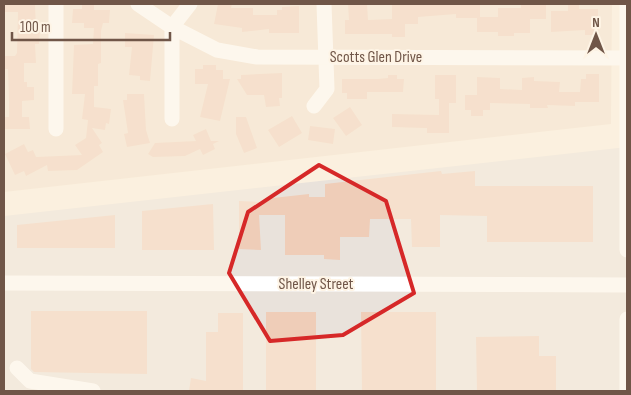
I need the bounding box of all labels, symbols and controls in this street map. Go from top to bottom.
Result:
scale bar [12,10,170,42]
north arrow [571,10,621,60]
text: N [592,14,600,31]
text: 100 m [20,18,51,37]
street label: Scotts Glen Drive [330,48,422,67]
street label: Shelley Street [279,275,354,294]

